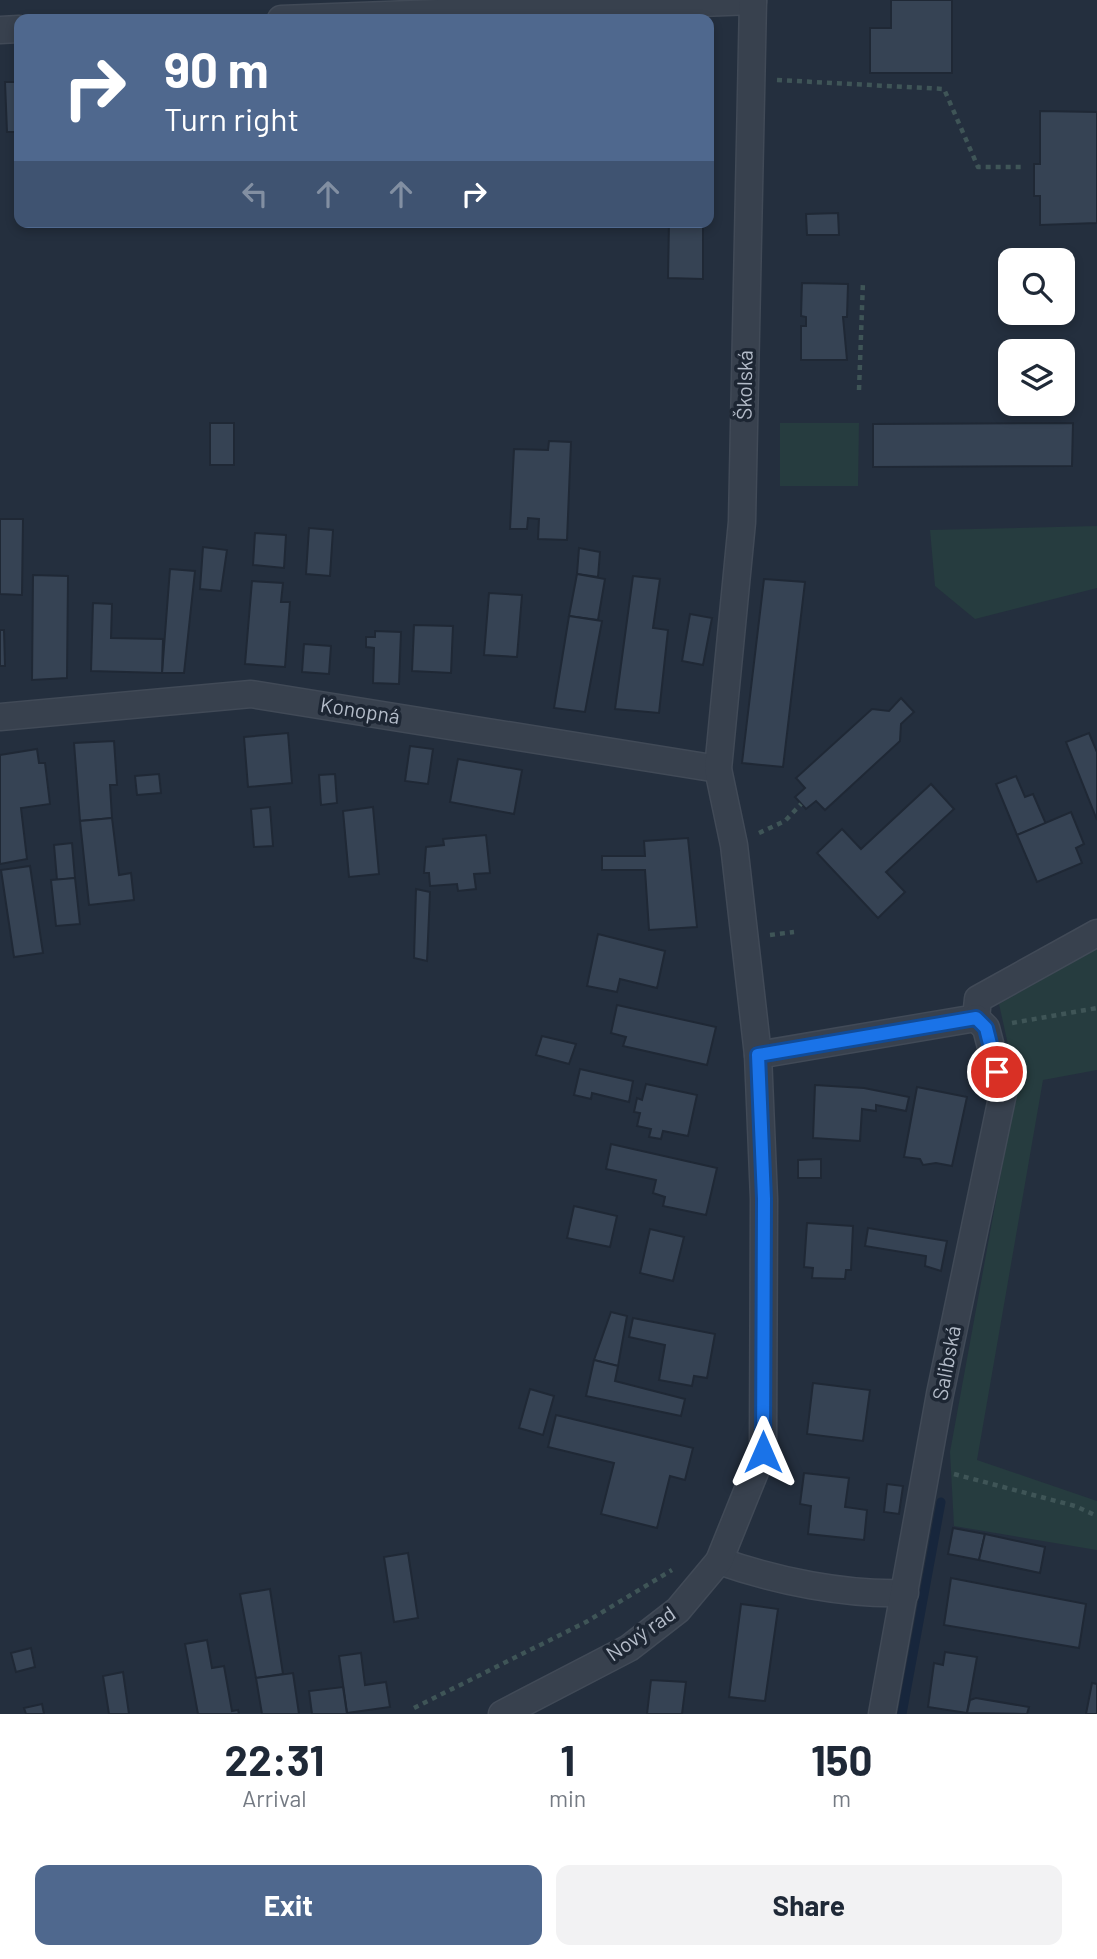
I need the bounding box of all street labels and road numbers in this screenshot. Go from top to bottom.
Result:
street label: Školská [730,350,757,420]
street label: Konopná [319,691,402,728]
street label: Salibská [926,1323,965,1402]
street label: Nový rad [601,1600,680,1666]

